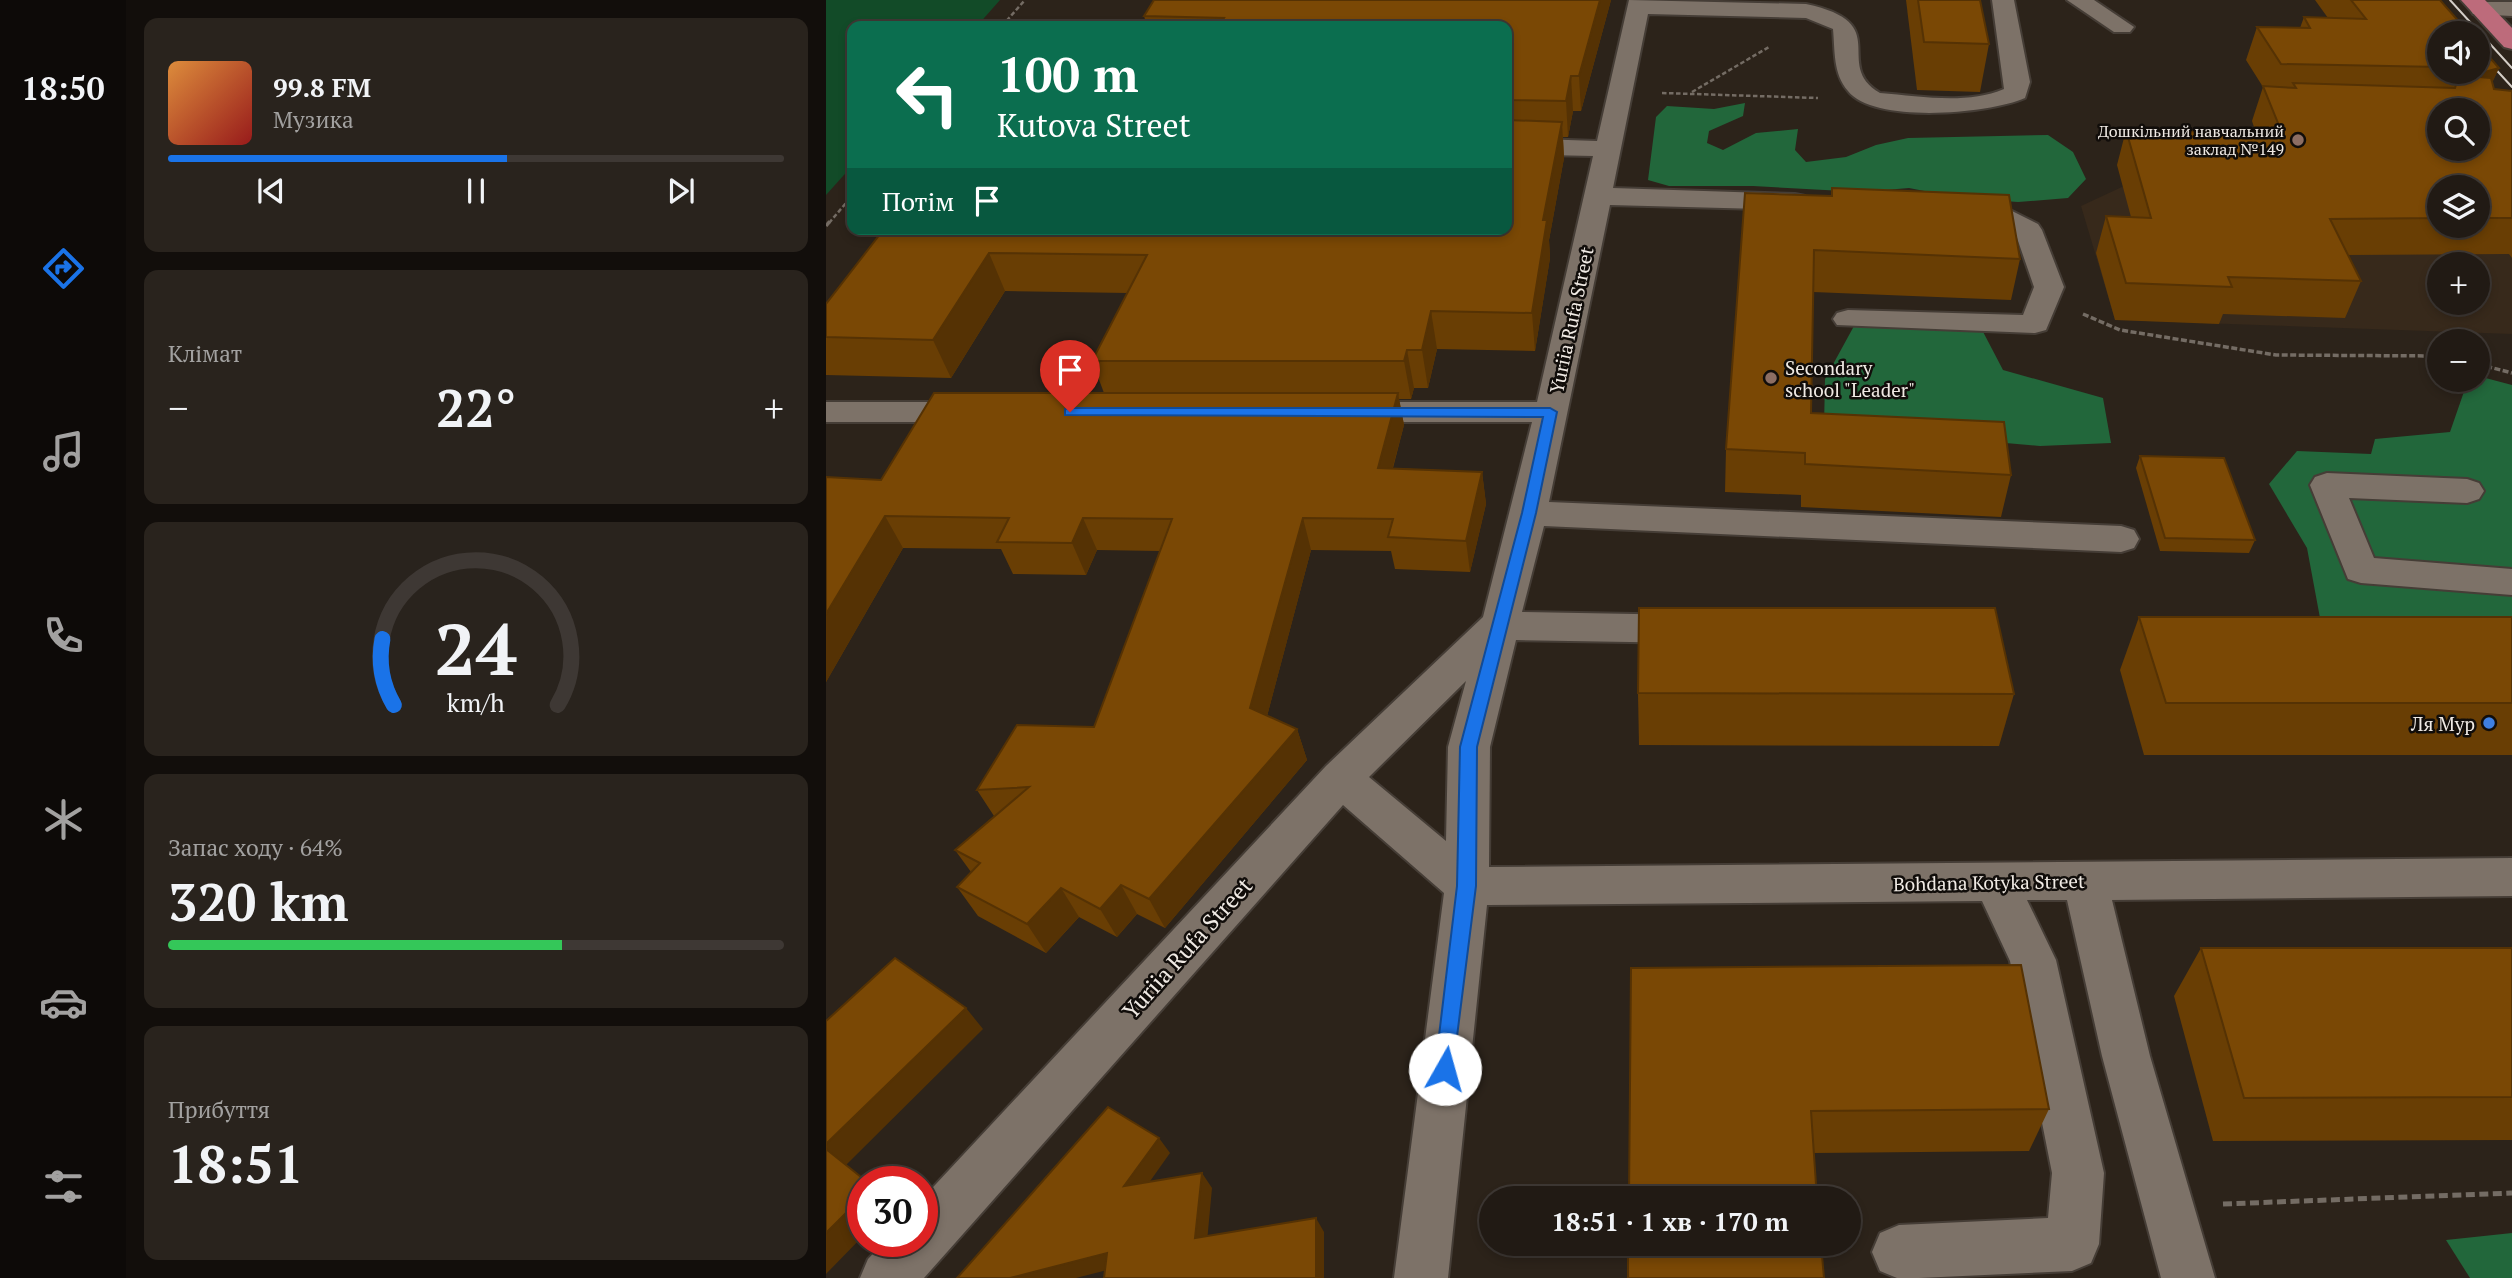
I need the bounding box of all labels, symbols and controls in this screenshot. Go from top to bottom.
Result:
map controls [2427,21,2490,392]
button: sound [2427,21,2490,84]
text: 100 m [997,41,1139,106]
icon: left [882,49,973,140]
text: 18:50 [21,67,105,109]
text: 99.8 FM [273,70,371,104]
button: search [2427,98,2490,161]
text: Музика [273,104,354,135]
text: Kutova Street [997,104,1191,146]
place label: Дошкільний навчальний заклад №149 [2098,120,2284,160]
marker: Дошкільний навчальний заклад №149 [2290,132,2306,148]
icon: previous [252,172,290,210]
icon: pause [457,172,495,210]
icon: next [662,172,700,210]
button: layers [2427,175,2490,238]
icon: arrive [968,182,1006,220]
text: Потім [882,184,954,218]
icon: directions [39,244,88,293]
street label: Yuriia Rufa Street [1543,245,1599,395]
button: + [2427,252,2490,315]
button: − [2427,329,2490,392]
text: Клімат [168,338,242,369]
pin [1040,340,1100,412]
icon: arrive [1051,351,1089,389]
place label: Secondary school "Leader" [1785,355,1915,402]
marker: Secondary school "Leader" [1763,370,1779,386]
text: 22° [436,373,516,442]
text: − [168,383,188,433]
text: + [764,383,784,433]
icon: music [39,427,88,476]
text: 24 [435,599,517,696]
icon: phone [39,611,88,660]
text: km/h [447,686,505,719]
place label: Ля Мур [2410,711,2475,736]
marker: Ля Мур [2481,715,2497,731]
icon: climate [39,795,88,844]
text: Запас ходу · 64% [168,832,343,863]
text: 320 km [168,867,349,936]
street label: Bohdana Kotyka Street [1893,868,2085,896]
street label: Yuriia Rufa Street [1115,870,1259,1025]
icon: car [39,978,88,1027]
position arrow [1408,1032,1482,1106]
text: Прибуття [168,1094,270,1125]
text: 18:51 [168,1129,303,1198]
icon: filters [39,1162,88,1211]
speed limit sign: 30 [847,1166,938,1257]
text: 18:51 · 1 хв · 170 m [1551,1204,1789,1238]

